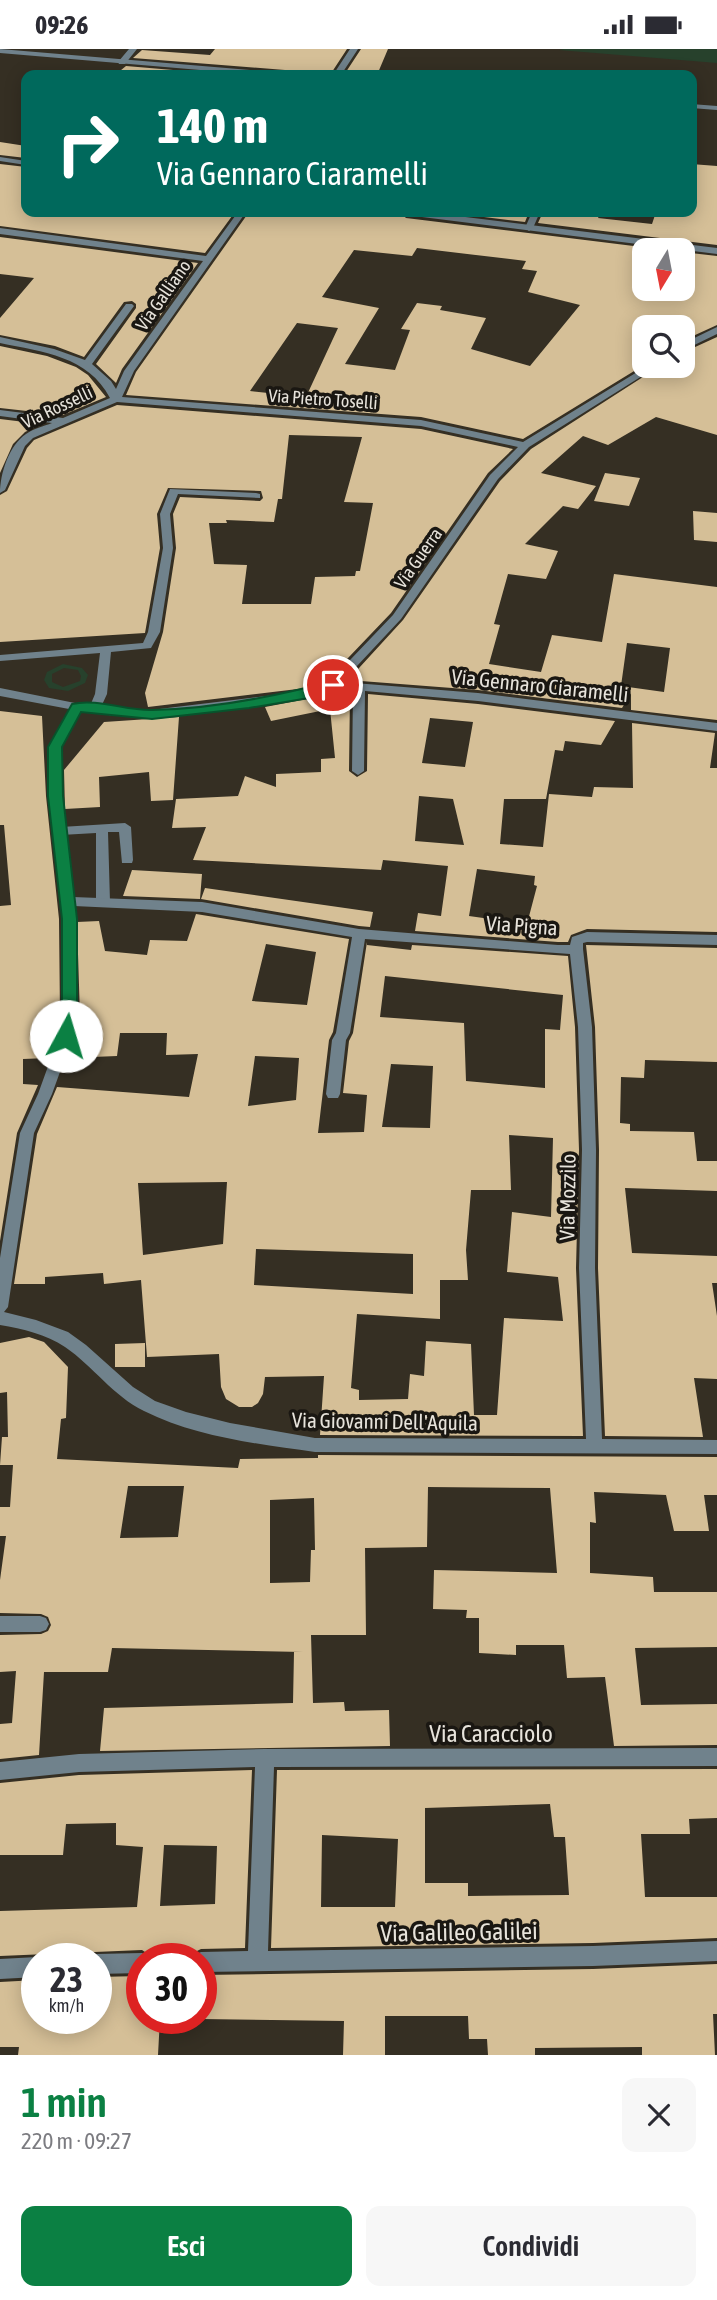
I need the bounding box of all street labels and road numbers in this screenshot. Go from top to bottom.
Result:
street label: Via Galliano [131,256,195,334]
street label: Via Rosselli [18,381,96,433]
street label: Via Pietro Toselli [268,385,378,413]
street label: Via Guerra [390,524,446,592]
street label: Via Gennaro Ciaramelli [450,664,630,706]
street label: Via Pigna [486,911,558,939]
street label: Via Mozzilo [554,1153,580,1241]
street label: Via Giovanni Dell'Aquila [292,1407,478,1435]
street label: Via Caracciolo [429,1720,553,1747]
street label: Via Galileo Galilei [380,1917,538,1947]

